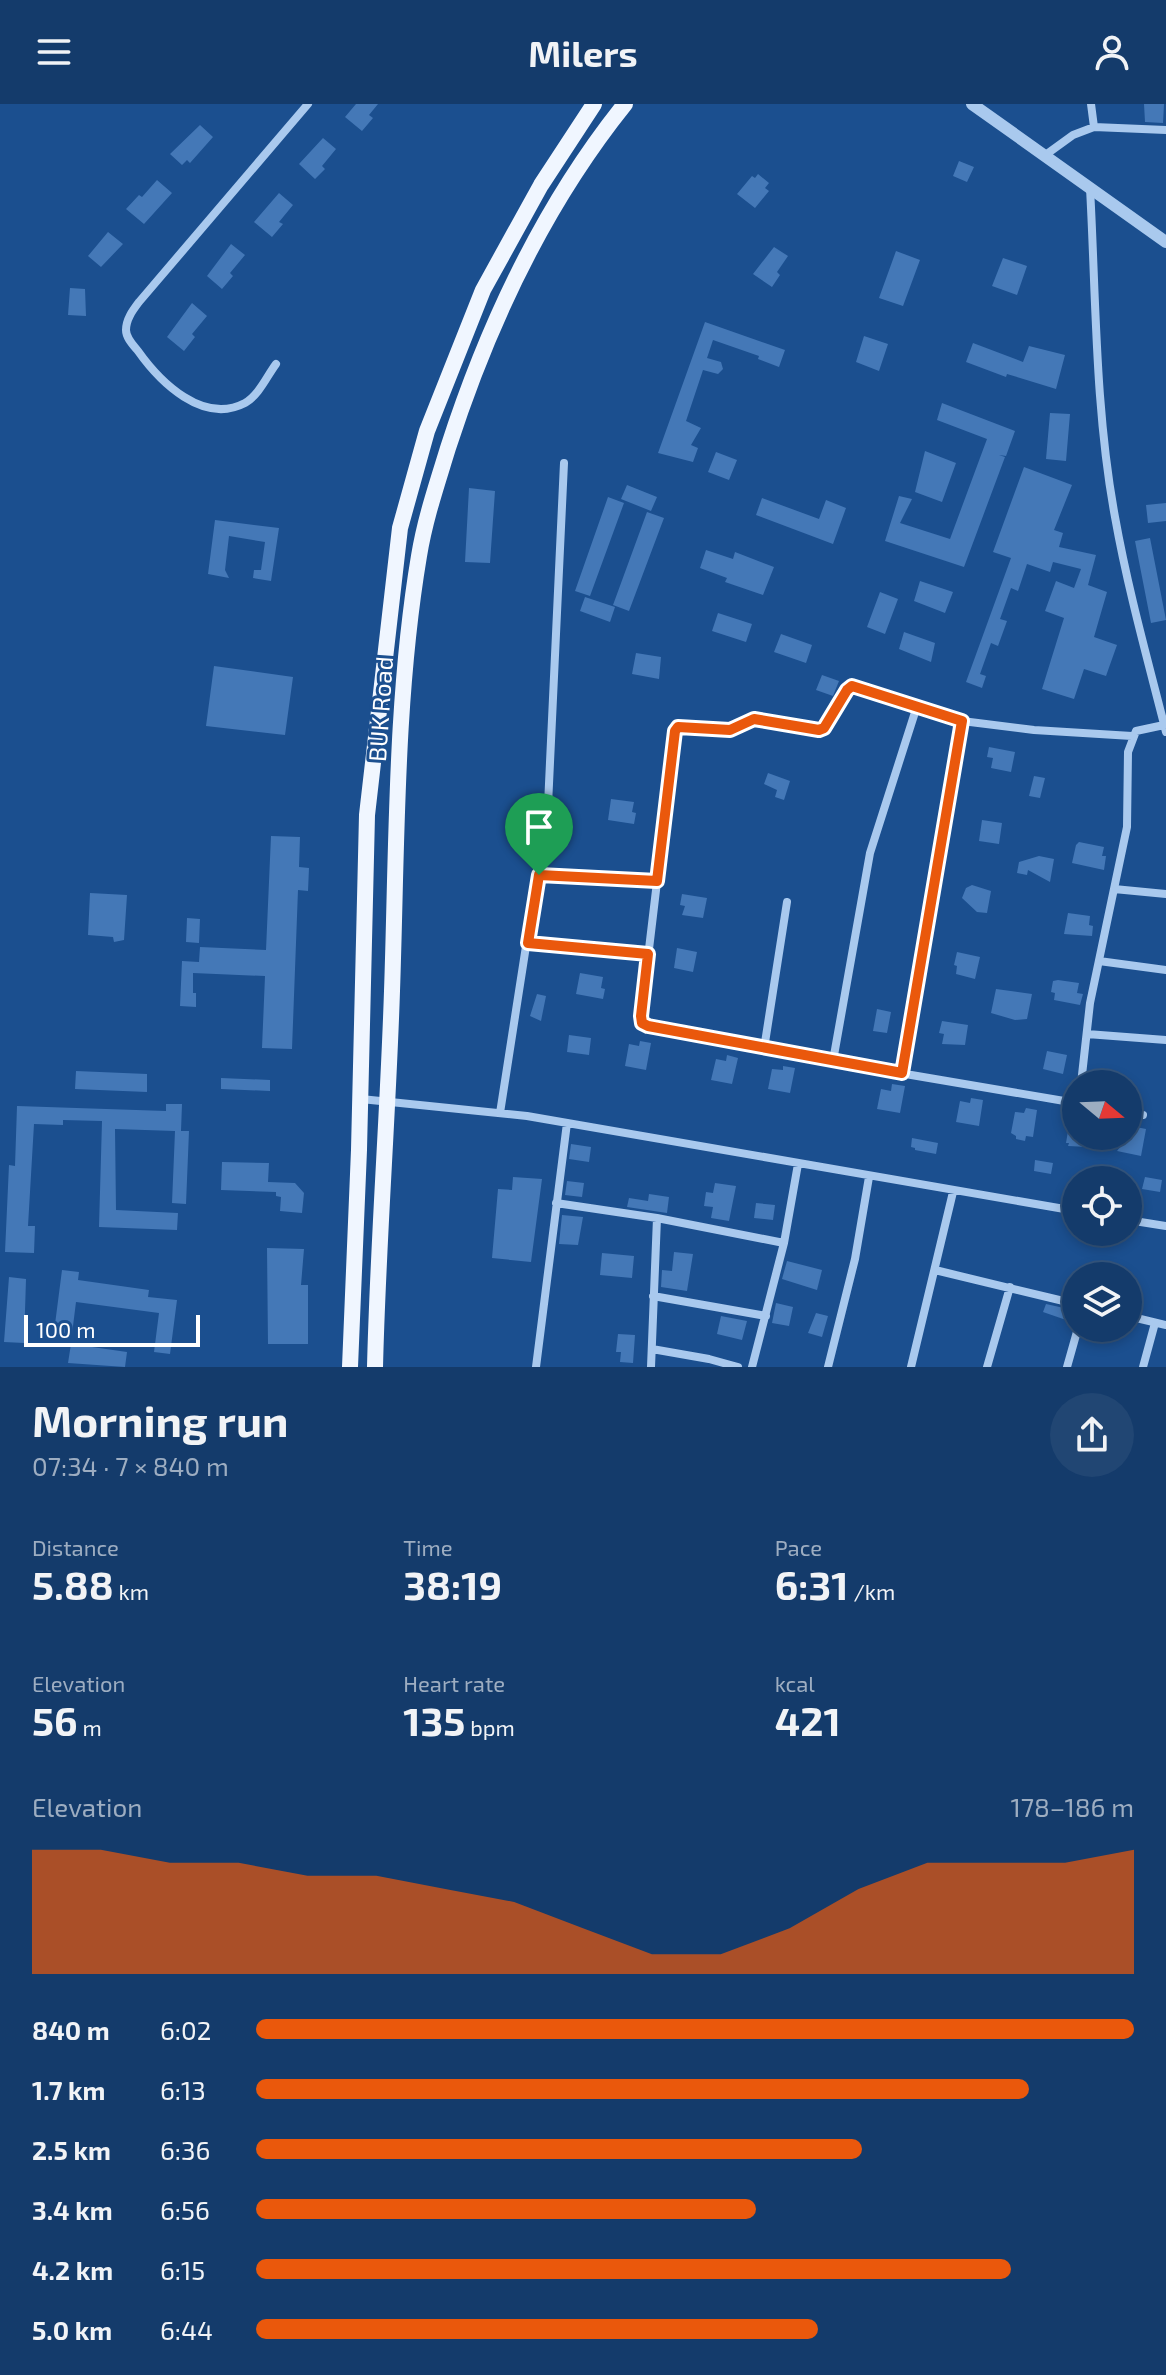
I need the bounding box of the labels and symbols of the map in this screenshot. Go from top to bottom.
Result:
street label: BUK Road [362,655,398,763]
pin [505,793,573,875]
north arrow [1062,1070,1142,1150]
scale bar [24,1311,200,1347]

